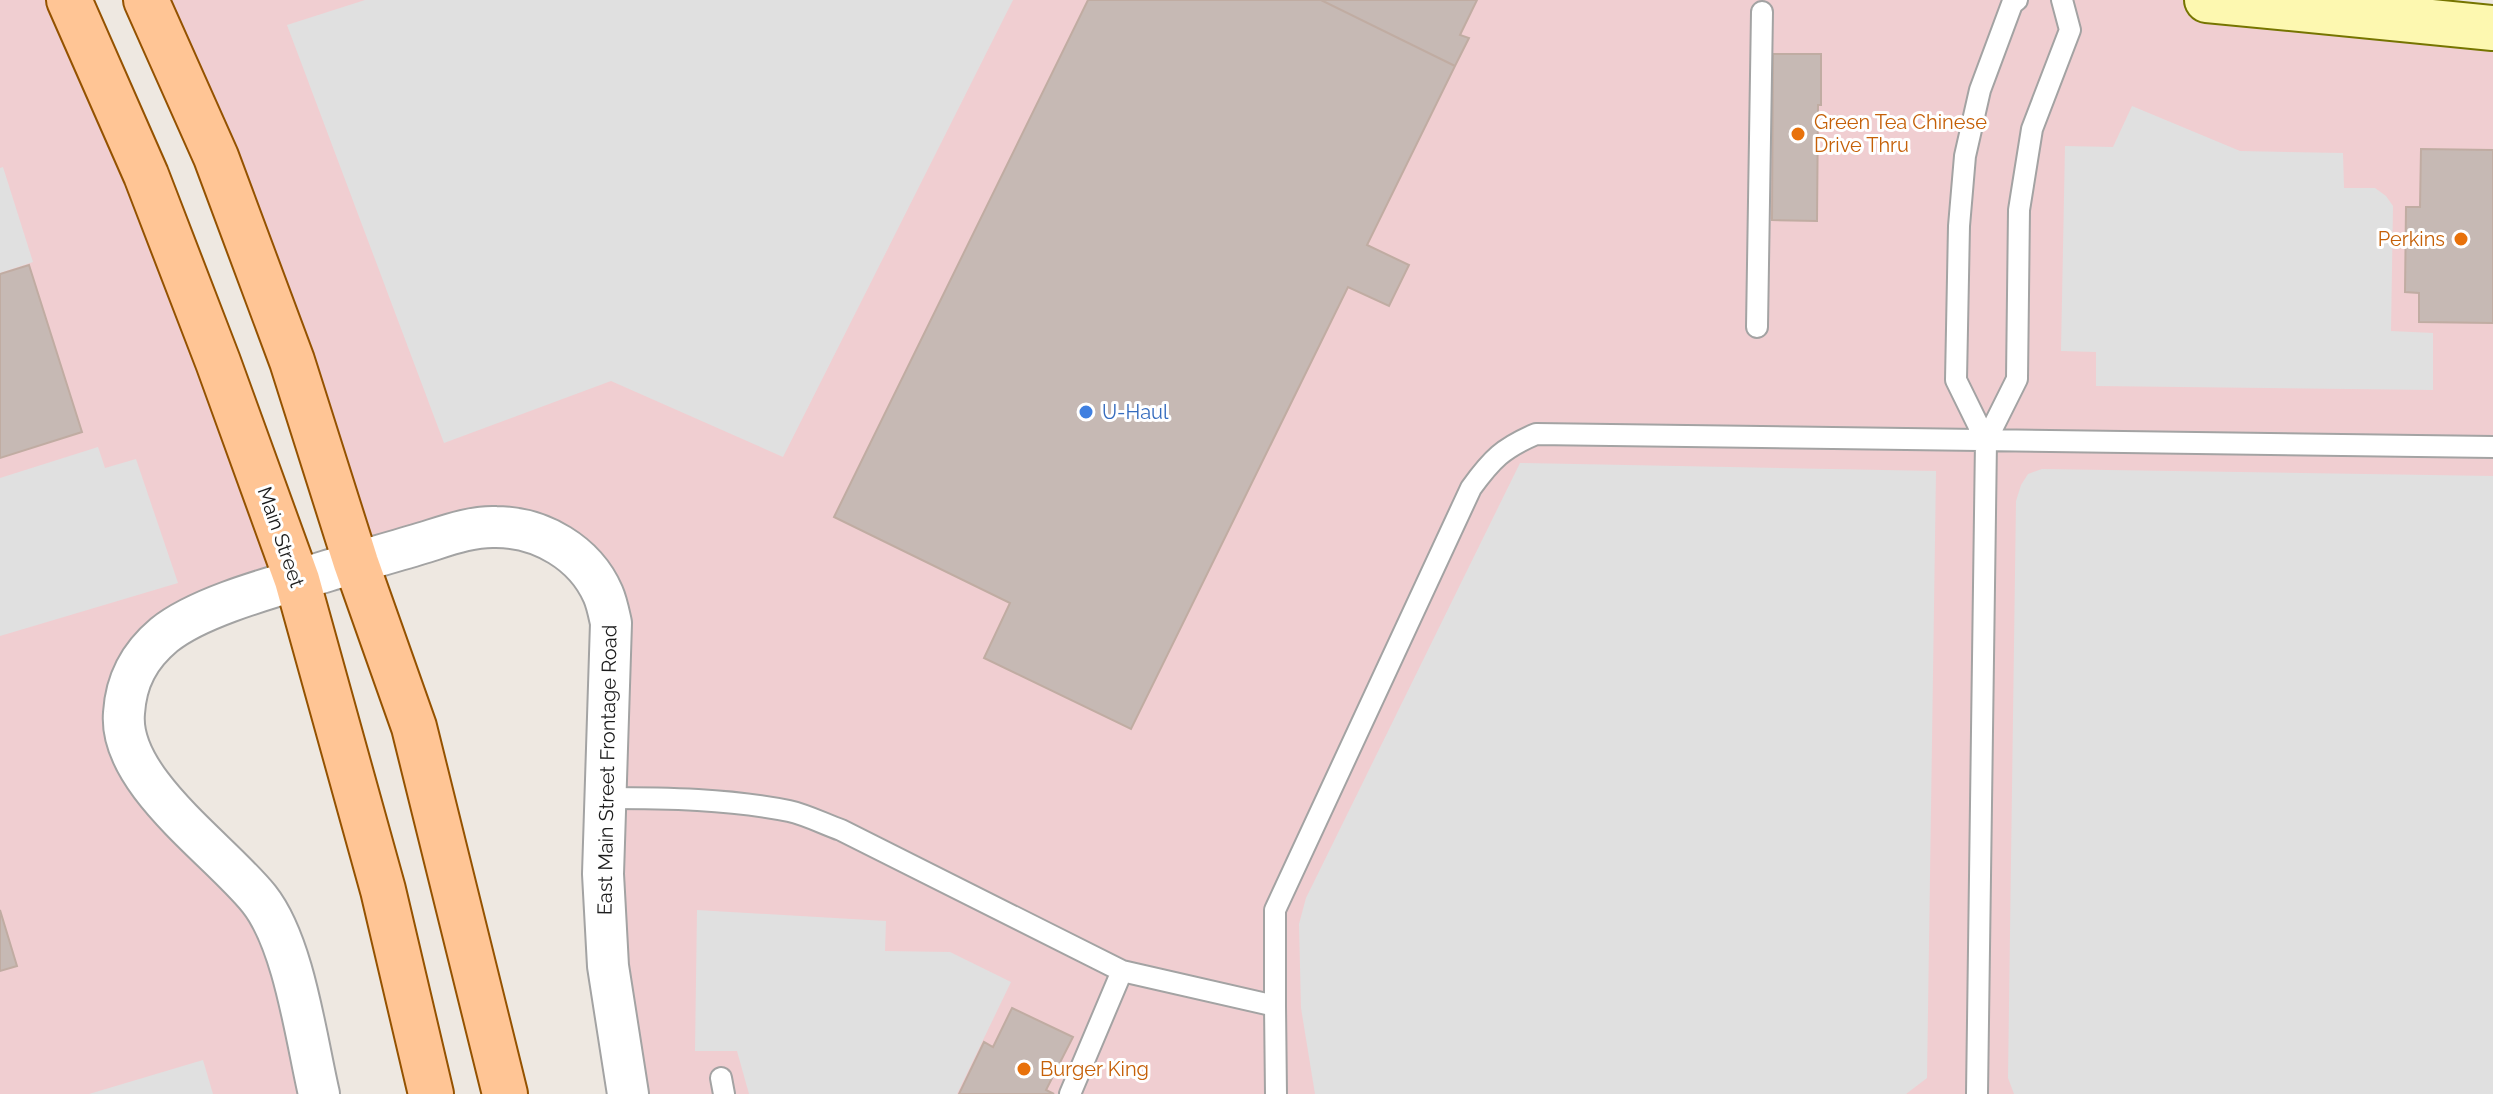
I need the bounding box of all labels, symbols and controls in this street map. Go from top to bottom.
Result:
place label: Green Tea Chinese Drive Thru [1814,110,1987,157]
marker: Green Tea Chinese Drive Thru [1789,125,1807,143]
place label: Perkins [2378,227,2445,251]
marker: Perkins [2452,230,2470,248]
place label: U-Haul [1102,400,1169,424]
marker: U-Haul [1077,403,1095,421]
street label: Main Street [253,483,310,591]
street label: East Main Street Frontage Road [592,625,622,915]
place label: Burger King [1040,1057,1149,1081]
marker: Burger King [1015,1060,1033,1078]

